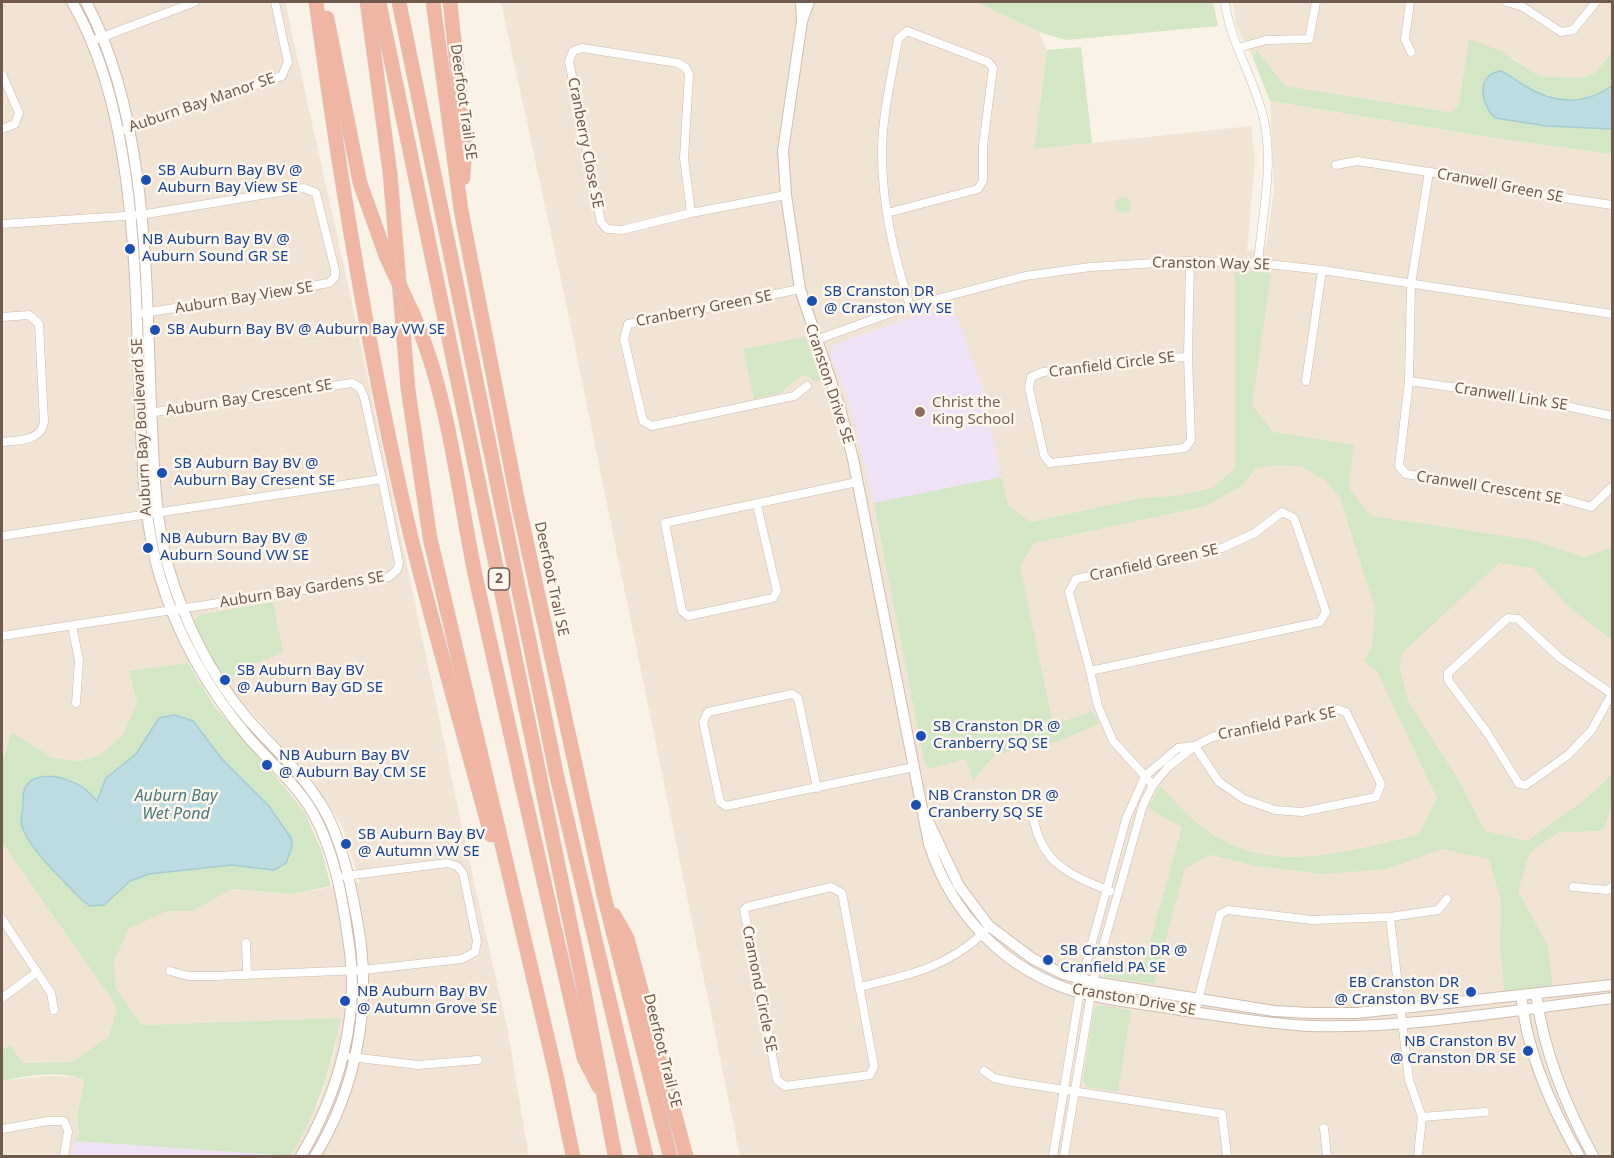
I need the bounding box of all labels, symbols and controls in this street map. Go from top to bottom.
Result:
street label: Deerfoot Trail SE [446,43,480,161]
street label: Auburn Bay Manor SE [127,70,277,136]
street label: Cranberry Close SE [563,76,607,210]
place label: SB Auburn Bay BV @ Auburn Bay View SE [158,162,302,197]
street label: Cranwell Green SE [1435,165,1565,207]
marker: SB Auburn Bay BV @ Auburn Bay View SE [139,173,153,187]
place label: NB Auburn Bay BV @ Auburn Sound GR SE [142,231,290,266]
marker: NB Auburn Bay BV @ Auburn Sound GR SE [123,242,137,256]
street label: Cranston Way SE [1152,254,1270,274]
street label: Auburn Bay View SE [174,278,314,318]
place label: SB Cranston DR @ Cranston WY SE [824,283,952,318]
street label: Cranberry Green SE [634,287,774,331]
marker: SB Cranston DR @ Cranston WY SE [805,294,819,308]
place label: SB Auburn Bay BV @ Auburn Bay VW SE [167,321,445,339]
street label: Cranston Drive SE [801,322,857,446]
marker: SB Auburn Bay BV @ Auburn Bay VW SE [148,323,162,337]
street label: Auburn Bay Boulevard SE [128,338,156,516]
street label: Cranfield Circle SE [1048,348,1176,382]
street label: Auburn Bay Crescent SE [164,376,334,420]
street label: Cranwell Link SE [1453,379,1569,415]
place label: Christ the King School [932,394,1014,429]
marker: Christ the King School [913,405,927,419]
place label: SB Auburn Bay BV @ Auburn Bay Cresent SE [174,455,335,490]
marker: SB Auburn Bay BV @ Auburn Bay Cresent SE [155,466,169,480]
street label: Cranwell Crescent SE [1415,468,1563,508]
street label: Deerfoot Trail SE [530,520,572,638]
place label: NB Auburn Bay BV @ Auburn Sound VW SE [160,530,309,565]
marker: NB Auburn Bay BV @ Auburn Sound VW SE [141,541,155,555]
street label: Cranfield Green SE [1088,541,1220,585]
street label: Auburn Bay Gardens SE [218,568,386,612]
road number: 2 [488,568,510,590]
place label: SB Auburn Bay BV @ Auburn Bay GD SE [237,662,383,697]
marker: SB Auburn Bay BV @ Auburn Bay GD SE [218,673,232,687]
street label: Cranfield Park SE [1217,704,1337,744]
place label: SB Cranston DR @ Cranberry SQ SE [933,718,1060,753]
marker: SB Cranston DR @ Cranberry SQ SE [914,729,928,743]
place label: NB Auburn Bay BV @ Auburn Bay CM SE [279,747,426,782]
marker: NB Auburn Bay BV @ Auburn Bay CM SE [260,758,274,772]
water label: Auburn Bay Wet Pond [135,786,217,824]
place label: NB Cranston DR @ Cranberry SQ SE [928,787,1059,822]
marker: NB Cranston DR @ Cranberry SQ SE [909,798,923,812]
place label: SB Auburn Bay BV @ Autumn VW SE [358,826,485,861]
marker: SB Auburn Bay BV @ Autumn VW SE [339,837,353,851]
street label: Cramond Circle SE [738,924,780,1054]
place label: SB Cranston DR @ Cranfield PA SE [1060,942,1187,977]
marker: SB Cranston DR @ Cranfield PA SE [1041,953,1055,967]
place label: EB Cranston DR @ Cranston BV SE [1334,974,1459,1009]
street label: Cranston Drive SE [1071,980,1197,1020]
place label: NB Auburn Bay BV @ Autumn Grove SE [357,983,497,1018]
marker: EB Cranston DR @ Cranston BV SE [1464,985,1478,999]
street label: Deerfoot Trail SE [639,992,685,1110]
marker: NB Auburn Bay BV @ Autumn Grove SE [338,994,352,1008]
place label: NB Cranston BV @ Cranston DR SE [1390,1033,1516,1068]
marker: NB Cranston BV @ Cranston DR SE [1521,1044,1535,1058]

